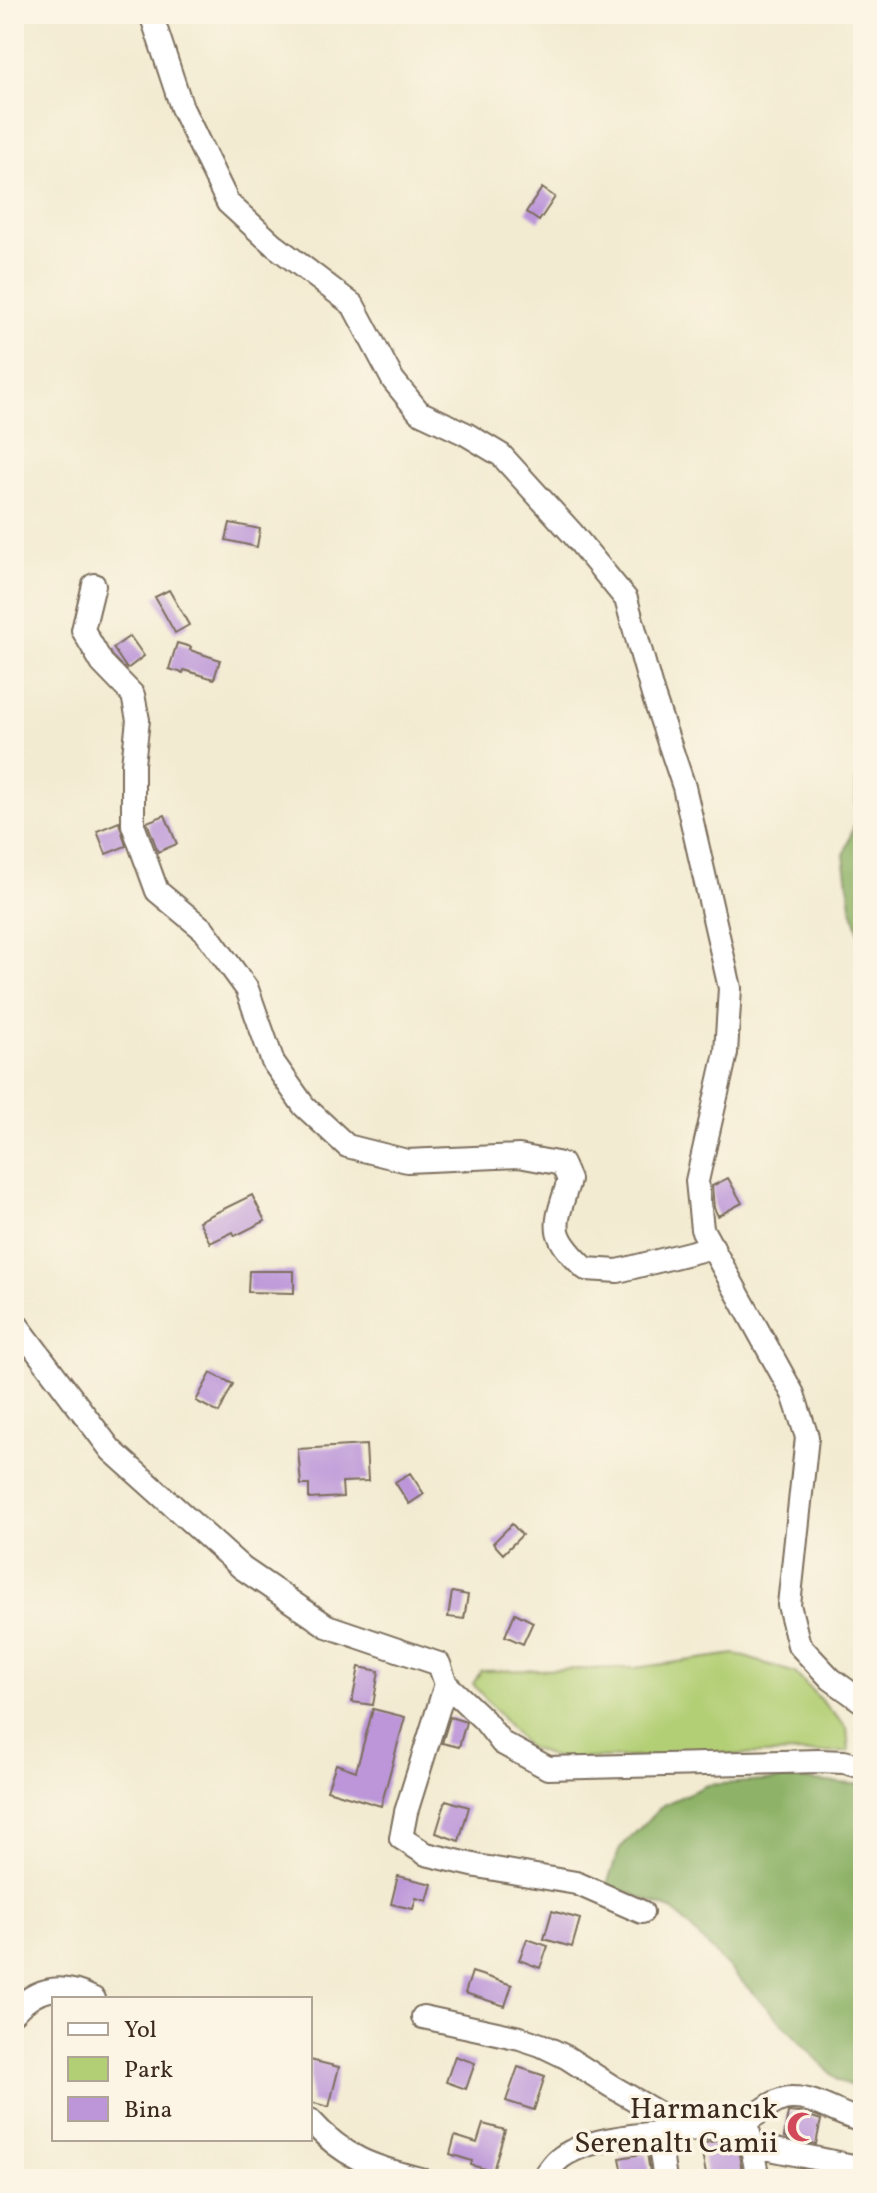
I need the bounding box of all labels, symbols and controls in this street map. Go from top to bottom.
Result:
legend [52,1997,312,2141]
text: Yol [124,2014,157,2048]
text: Park [124,2054,173,2088]
place label: Harmancık Serenaltı Camii [574,2089,778,2165]
text: Bina [124,2094,172,2128]
mosque icon: Harmancık Serenaltı Camii [785,2110,819,2144]

